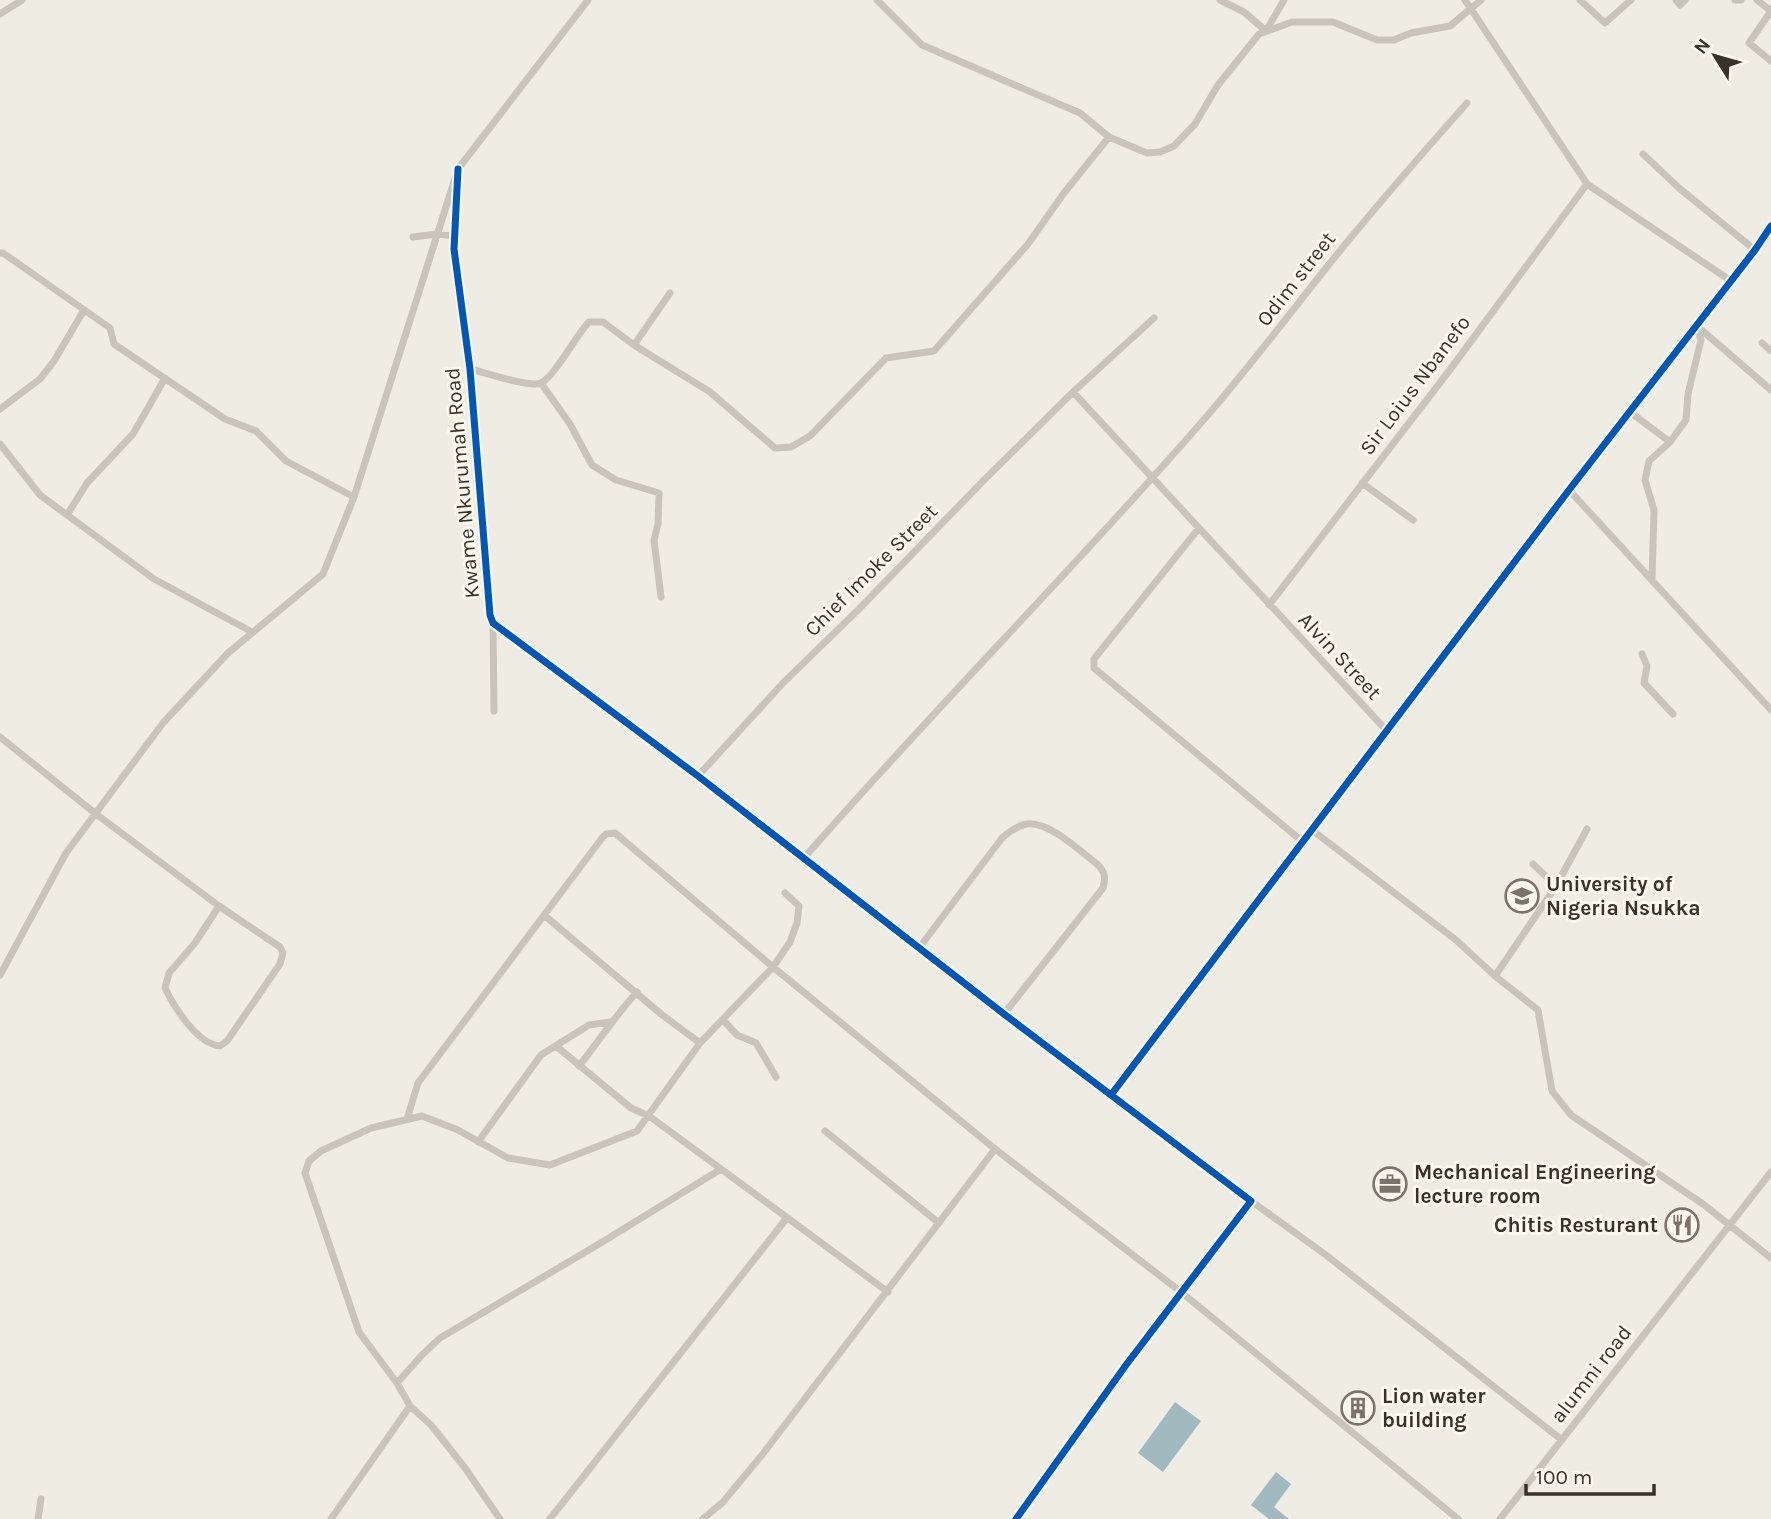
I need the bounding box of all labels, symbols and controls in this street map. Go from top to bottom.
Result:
north arrow [1680,21,1750,91]
text: N [1689,34,1715,58]
street label: Odim street [1252,227,1340,331]
street label: Sir Loius Nbanefo [1355,311,1475,459]
street label: Kwame Nkurumah Road [440,367,484,599]
street label: Chief Imoke Street [800,499,942,641]
street label: Alvin Street [1294,608,1386,705]
place label: University of Nigeria Nsukka [1546,872,1700,920]
school or university icon: University of Nigeria Nsukka [1503,877,1541,915]
place label: Mechanical Engineering lecture room [1414,1160,1655,1208]
office icon: Mechanical Engineering lecture room [1371,1165,1409,1203]
restaurant icon: Chitis Resturant [1663,1206,1701,1244]
place label: Chitis Resturant [1494,1213,1658,1237]
street label: alumni road [1546,1321,1636,1427]
place label: Lion water building [1382,1384,1486,1432]
building icon: Lion water building [1339,1389,1377,1427]
scale bar [1526,1452,1654,1496]
text: 100 m [1536,1465,1593,1489]

